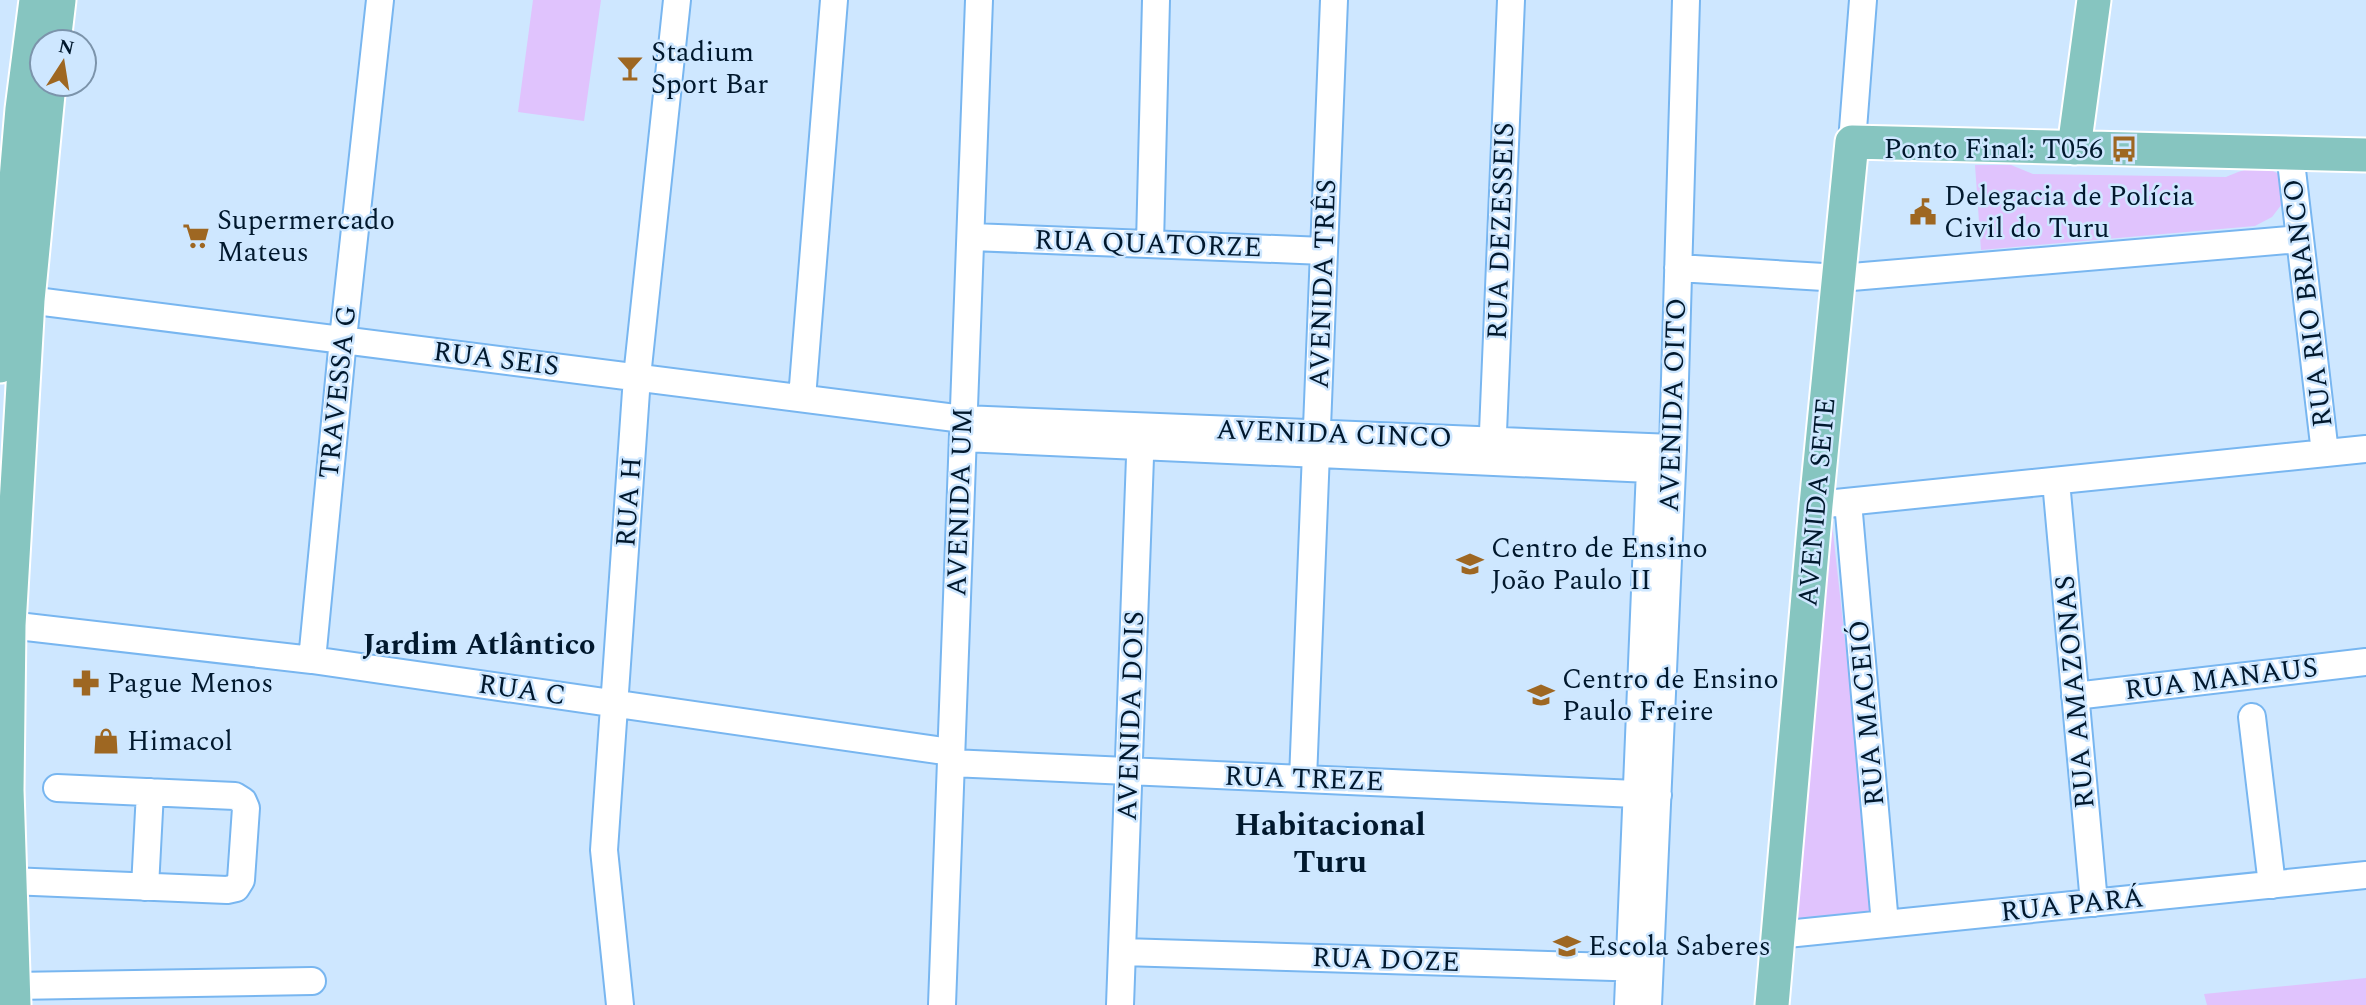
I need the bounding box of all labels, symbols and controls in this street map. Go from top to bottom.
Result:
north arrow [28,28,98,98]
place label: Stadium Sport Bar [651,31,768,106]
text: N [56,32,77,64]
bar icon: Stadium Sport Bar [615,53,645,83]
street label: RUA DEZESSEIS [1476,122,1526,340]
place label: Ponto Final: T056 [1884,128,2103,171]
bus stop icon: Ponto Final: T056 [2109,134,2139,164]
place label: Delegacia de Polícia Civil do Turu [1944,175,2194,250]
street label: RUA RIO BRANCO [2271,176,2345,430]
street label: AVENIDA TRÊS [1298,178,1348,390]
public building icon: Delegacia de Polícia Civil do Turu [1908,197,1938,227]
place label: Supermercado Mateus [217,199,395,274]
street label: RUA QUATORZE [1034,219,1262,269]
supermarket icon: Supermercado Mateus [181,221,211,251]
street label: AVENIDA OITO [1648,297,1698,513]
street label: TRAVESSA G [308,303,368,481]
street label: RUA SEIS [431,330,561,388]
street label: AVENIDA SETE [1786,396,1848,608]
street label: AVENIDA UM [935,407,985,597]
street label: AVENIDA CINCO [1215,408,1453,460]
street label: RUA H [604,456,654,548]
place label: Centro de Ensino João Paulo II [1491,527,1708,602]
school or university icon: Centro de Ensino João Paulo II [1455,549,1485,579]
street label: RUA AMAZONAS [2043,574,2107,810]
street label: AVENIDA DOIS [1106,610,1156,822]
street label: RUA MACEIÓ [1837,618,1897,808]
district label: Jardim Atlântico [363,622,595,668]
street label: RUA MANAUS [2122,646,2320,712]
place label: Centro de Ensino Paulo Freire [1562,658,1779,733]
place label: Pague Menos [107,662,273,705]
street label: RUA C [476,663,568,717]
pharmacy icon: Pague Menos [71,668,101,698]
school or university icon: Centro de Ensino Paulo Freire [1526,680,1556,710]
place label: Himacol [127,720,233,763]
shop icon: Himacol [91,726,121,756]
street label: RUA TREZE [1224,755,1384,803]
district label: Habitacional Turu [1234,801,1426,887]
street label: RUA PARÁ [1998,876,2146,934]
place label: Escola Saberes [1588,925,1771,968]
school or university icon: Escola Saberes [1552,931,1582,961]
street label: RUA DOZE [1311,936,1461,984]

